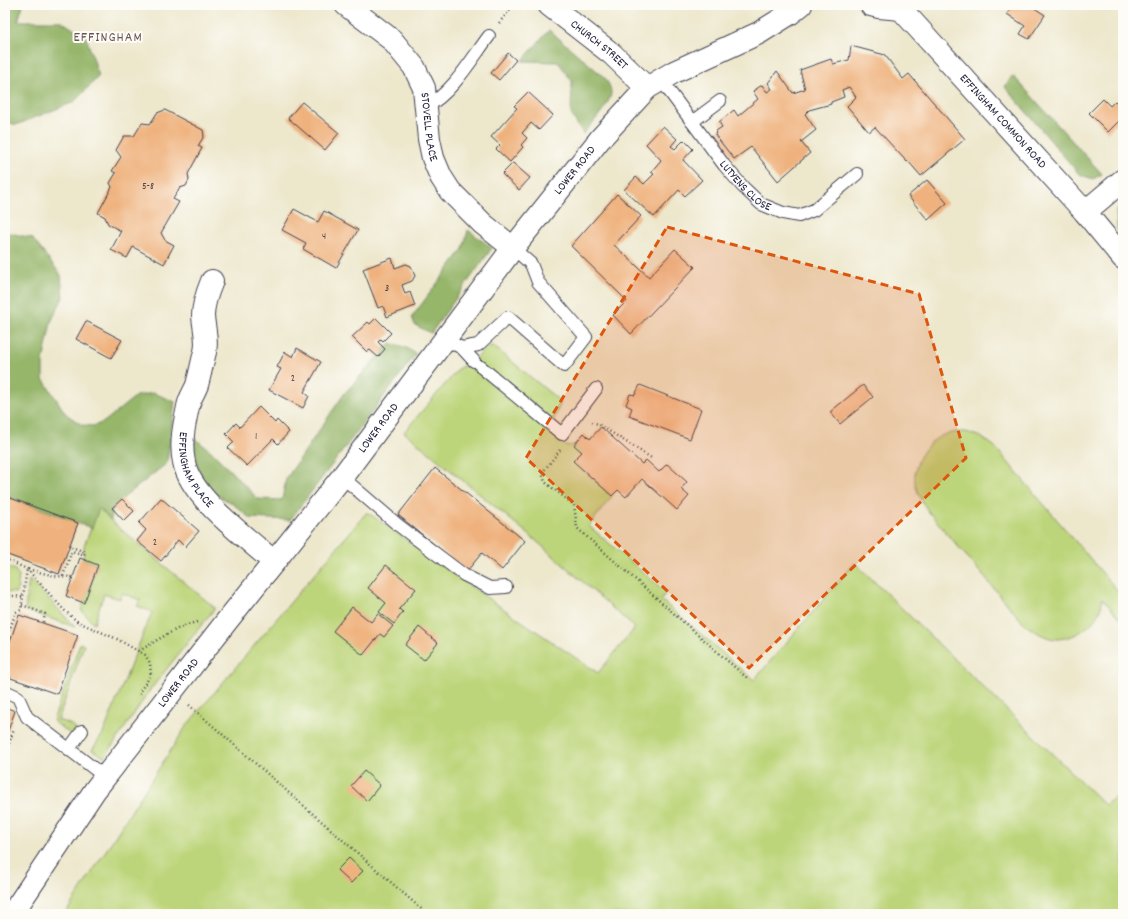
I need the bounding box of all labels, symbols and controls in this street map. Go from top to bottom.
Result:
street label: CHURCH STREET [567,16,632,74]
district label: EFFINGHAM [73,28,143,48]
street label: EFFINGHAM COMMON ROAD [955,70,1050,172]
street label: STOVELL PLACE [416,92,442,165]
street label: LOWER ROAD [550,142,600,199]
street label: LUTYENS CLOSE [715,157,774,216]
house number: 5-8 [142,180,154,194]
house number: 4 [322,230,326,244]
house number: 3 [385,282,389,296]
house number: 2 [291,372,295,386]
street label: LOWER ROAD [354,400,403,457]
house number: 1 [255,430,257,444]
street label: EFFINGHAM PLACE [174,431,218,512]
house number: 2 [153,536,157,550]
street label: LOWER ROAD [154,655,203,711]

